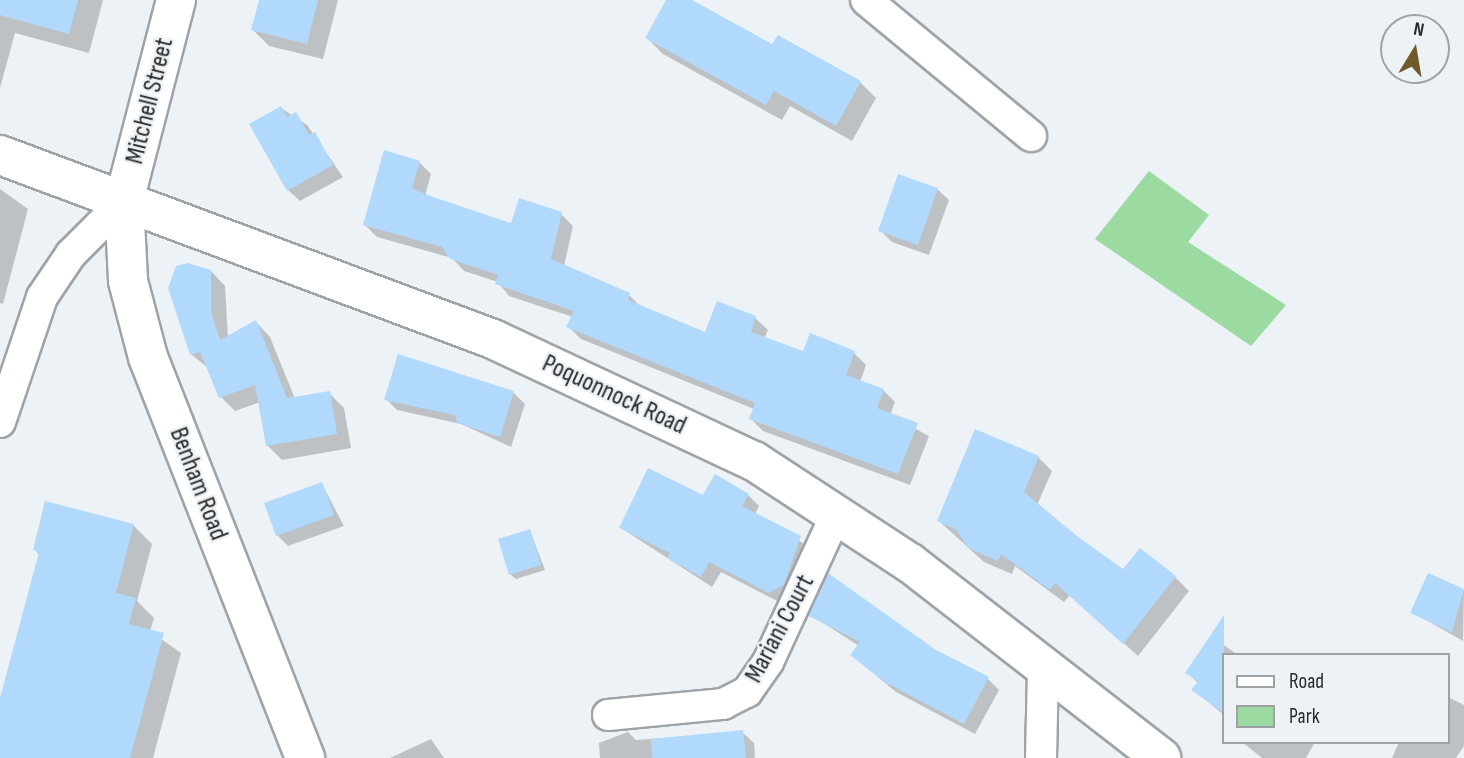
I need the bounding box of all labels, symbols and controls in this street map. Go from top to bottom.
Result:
north arrow [1380,14,1450,84]
text: N [1412,18,1426,42]
street label: Mitchell Street [119,35,181,167]
street label: Poquonnock Road [537,348,691,442]
street label: Benham Road [162,423,234,545]
street label: Mariani Court [739,570,821,688]
legend [1222,653,1450,744]
text: Road [1289,669,1324,694]
text: Park [1289,704,1320,729]

